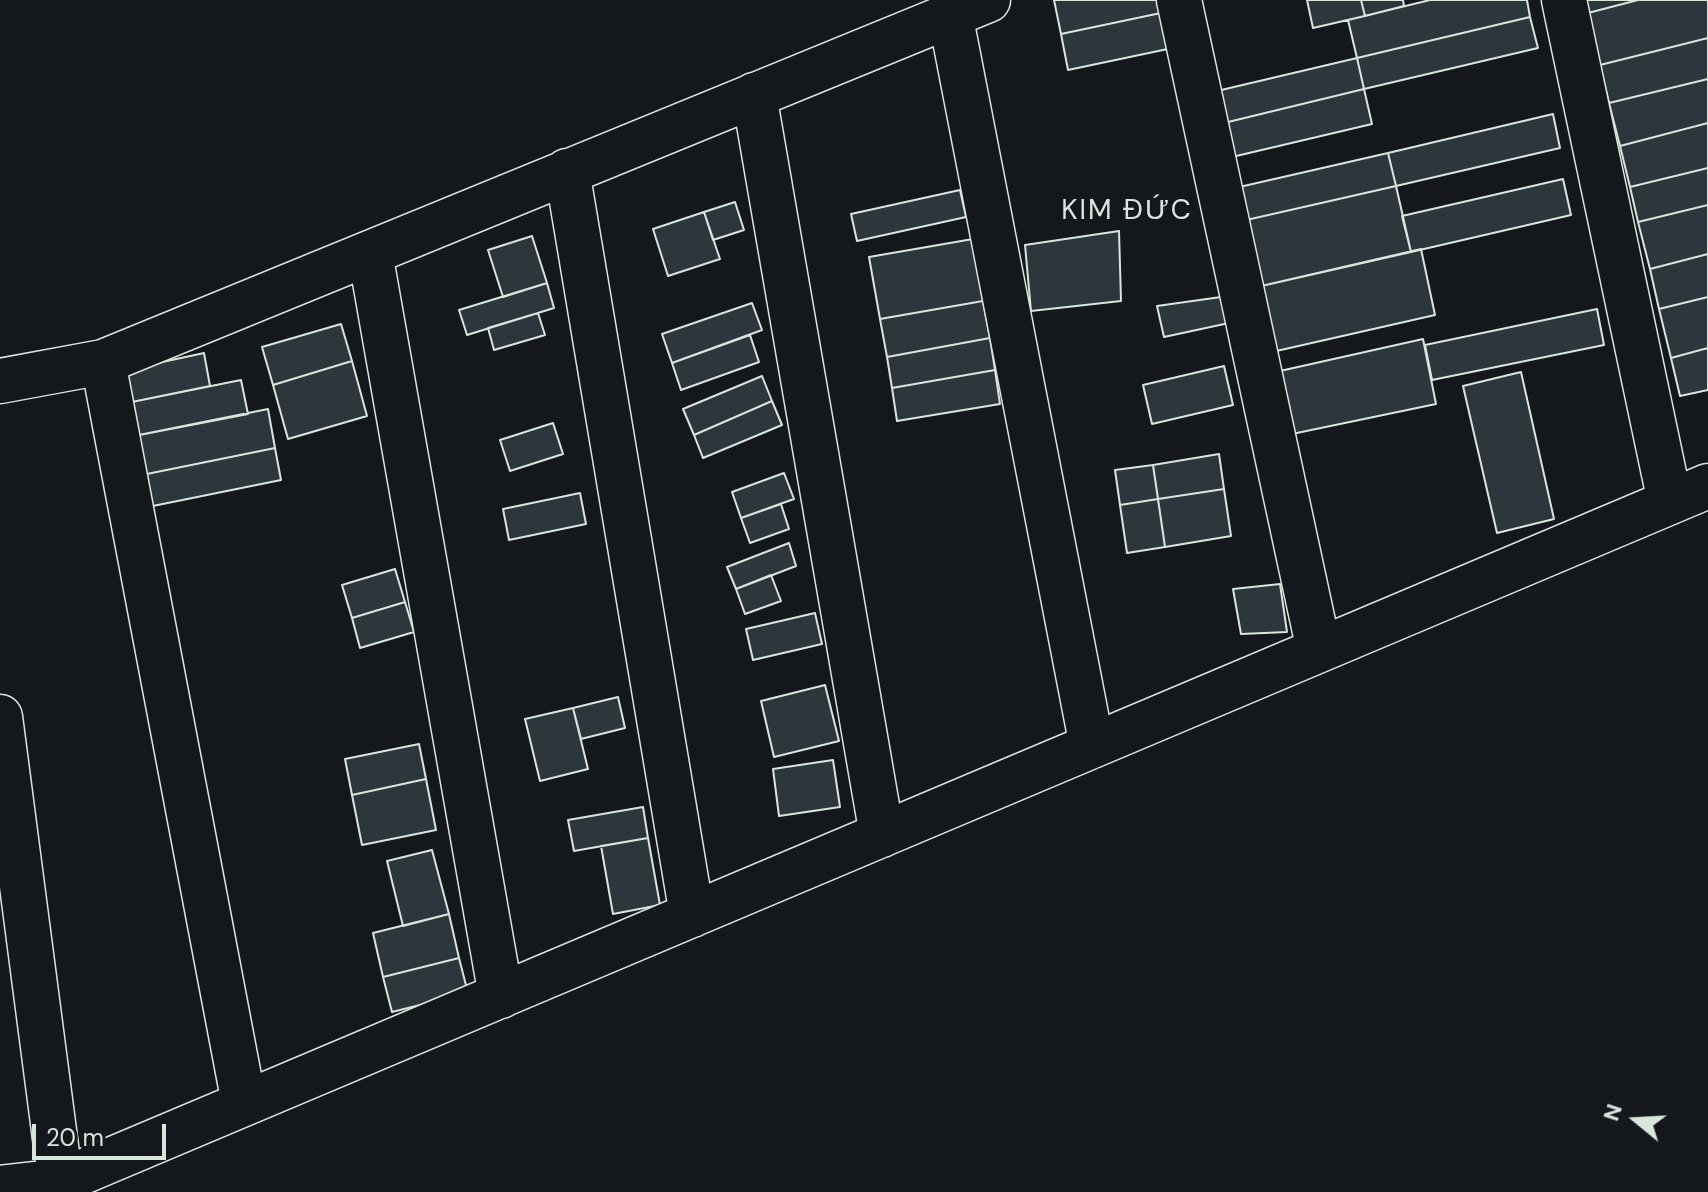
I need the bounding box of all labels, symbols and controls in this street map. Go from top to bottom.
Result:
district label: KIM ĐỨC [1061,195,1193,229]
north arrow [1596,1080,1676,1160]
text: N [1596,1100,1629,1125]
scale bar [36,1108,170,1158]
text: 20 m [46,1122,104,1153]

